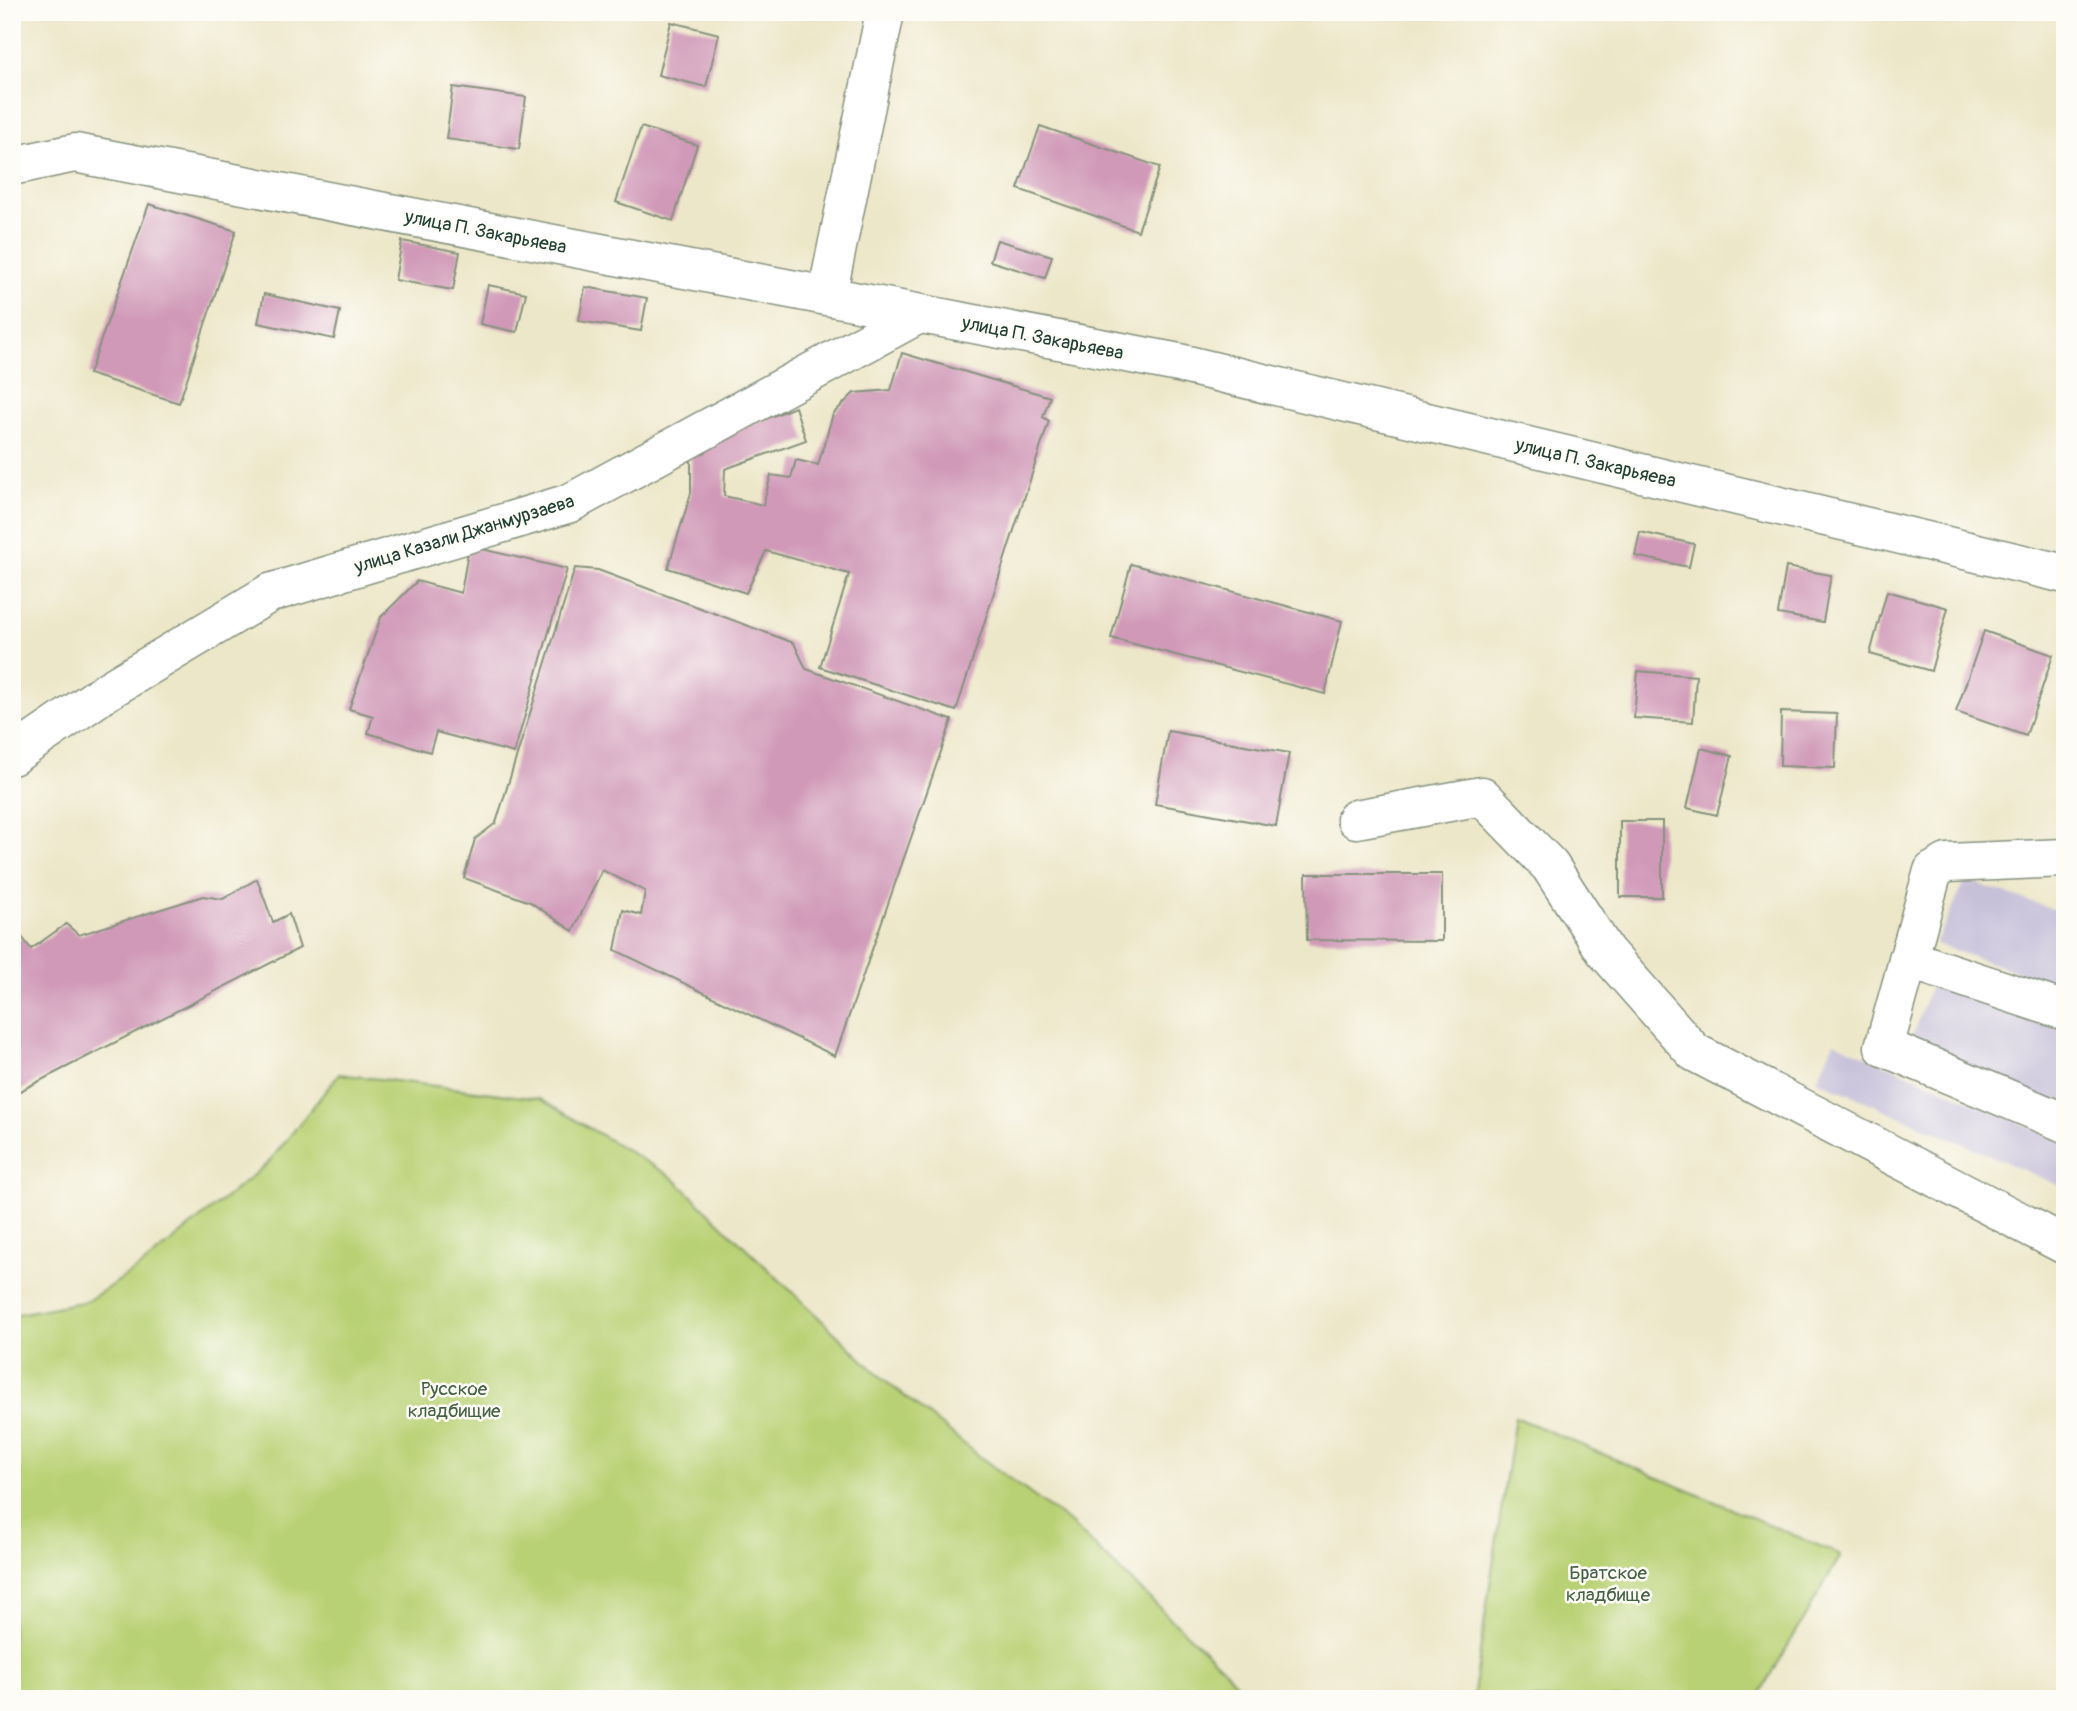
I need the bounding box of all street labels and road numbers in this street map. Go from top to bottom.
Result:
street label: улица П. Закарьяева [402,204,569,259]
street label: улица П. Закарьяева [959,310,1126,365]
street label: улица П. Закарьяева [1512,433,1679,493]
street label: улица Казали Джанмурзаева [350,489,577,579]

